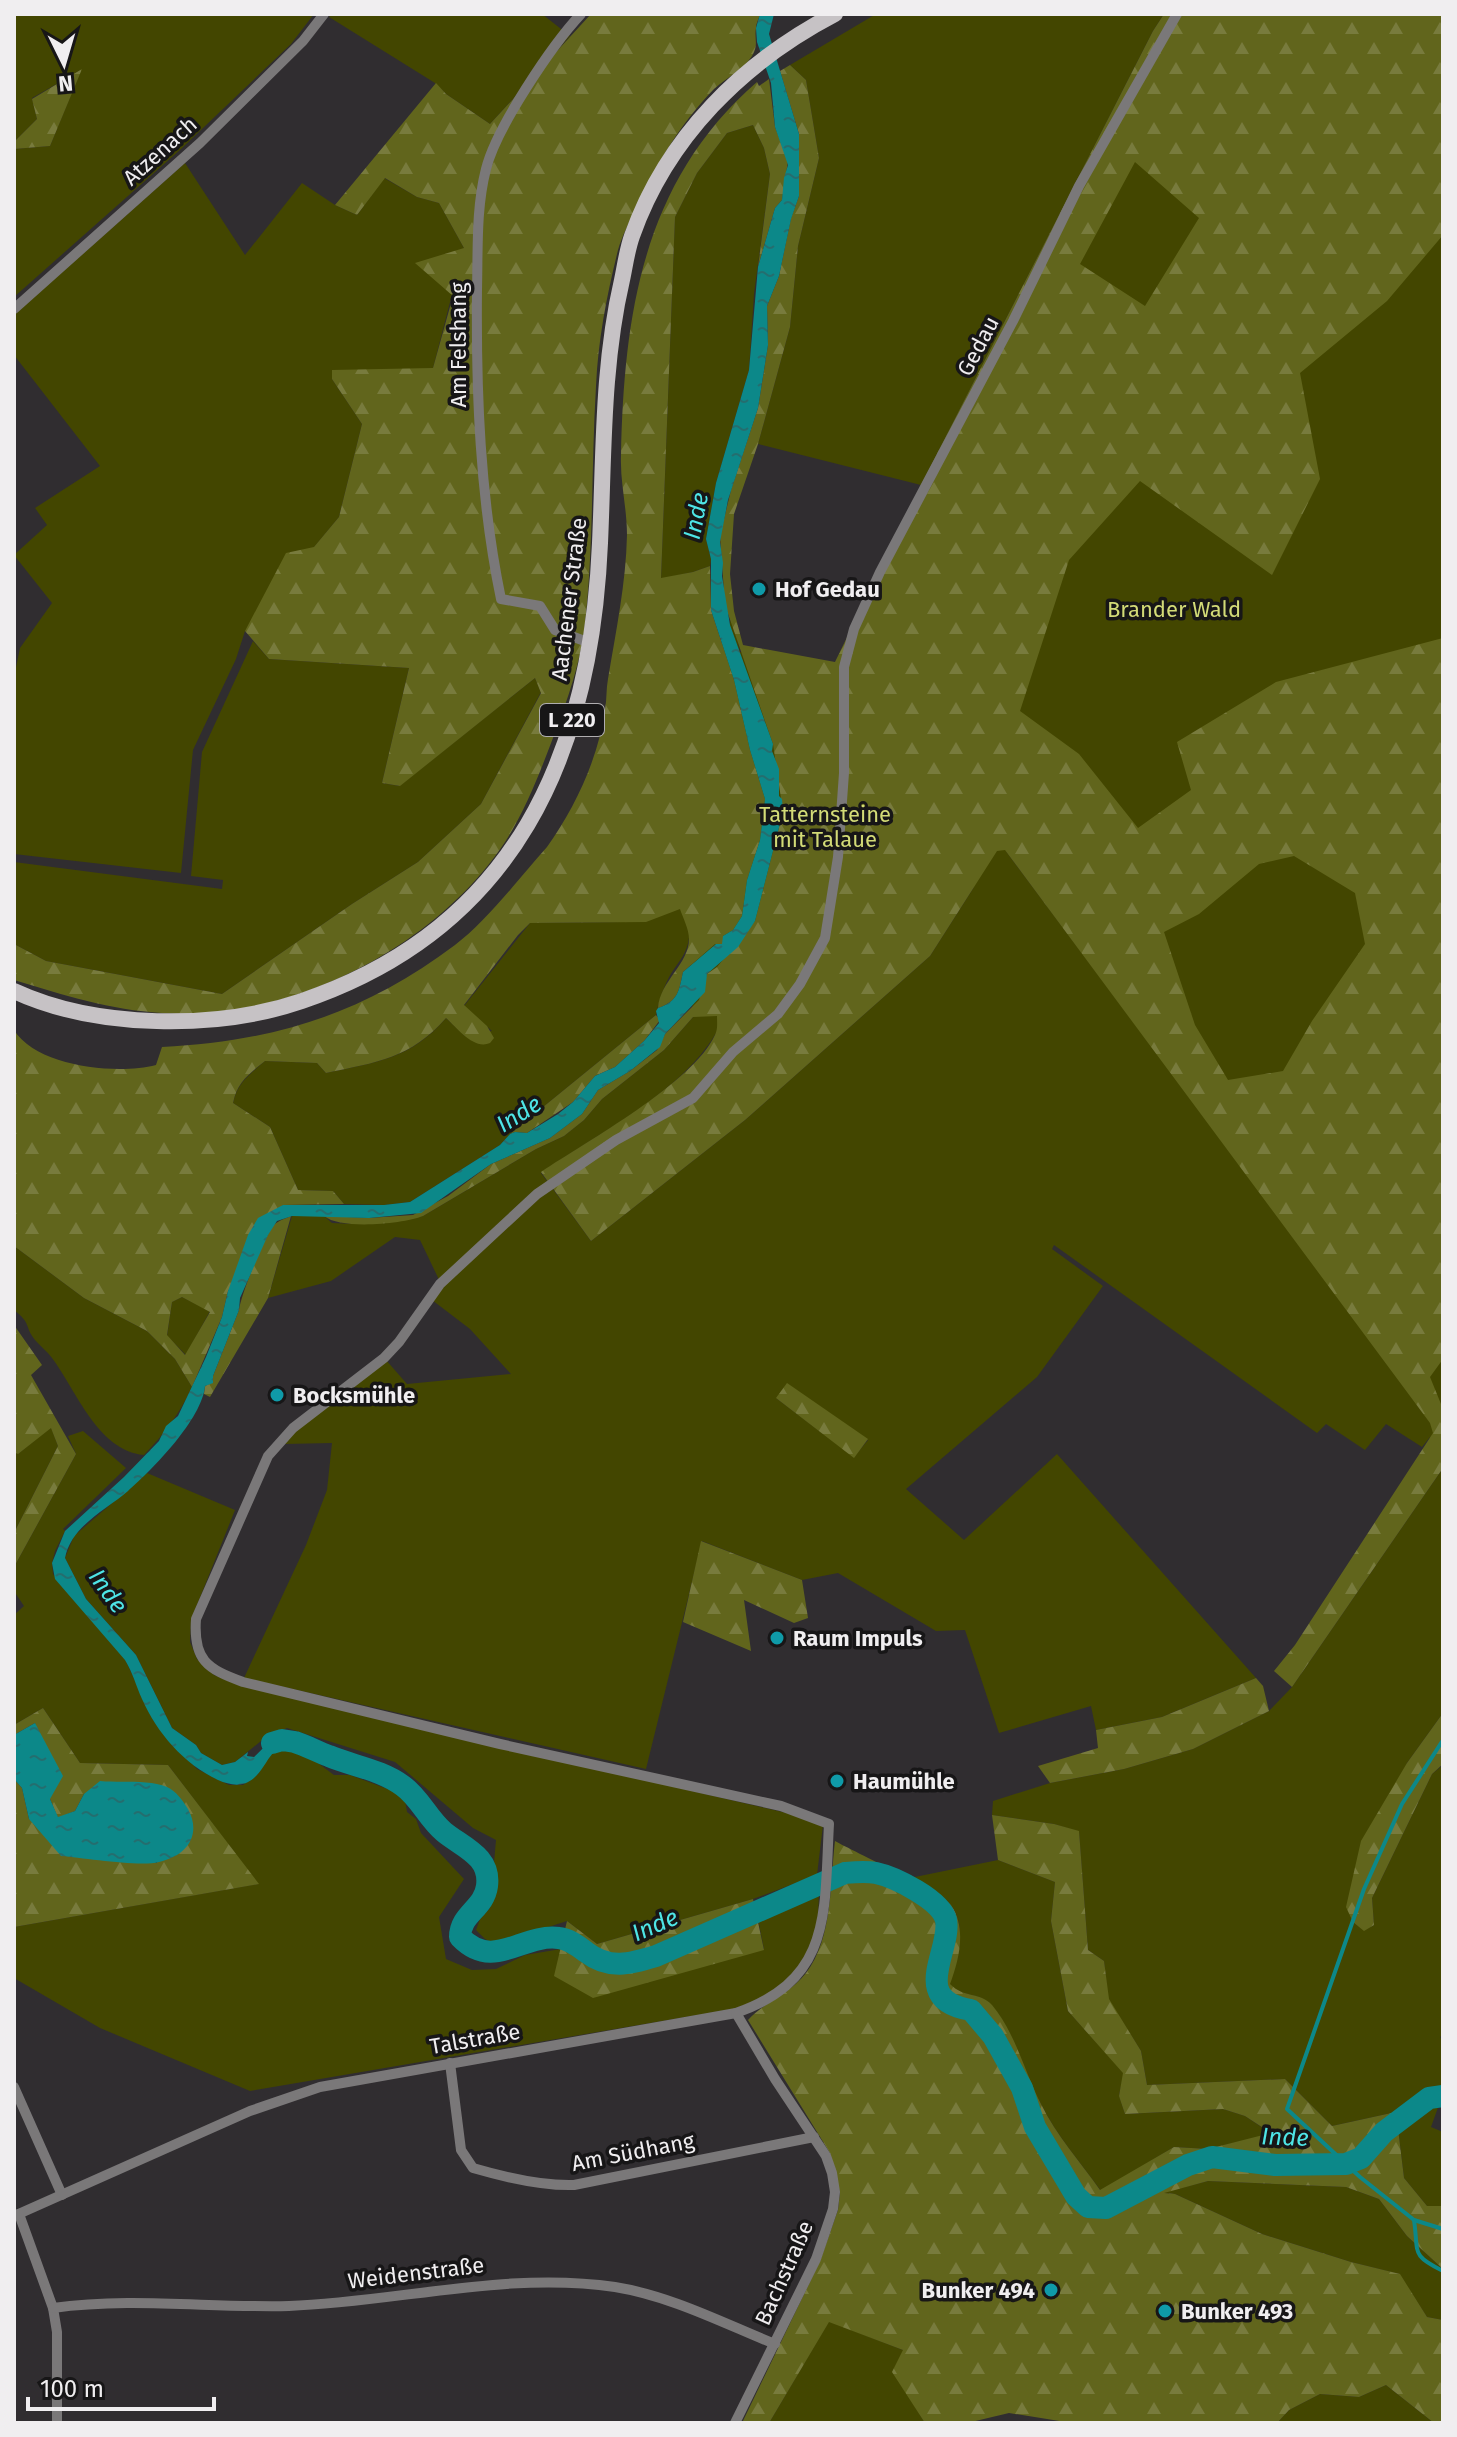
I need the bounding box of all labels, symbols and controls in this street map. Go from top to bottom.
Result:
north arrow [24,24,104,104]
text: N [57,69,74,98]
street label: Atzenach [117,111,203,191]
street label: Am Felshang [445,282,472,408]
street label: Gedau [951,311,1005,381]
water label: Inde [678,490,714,542]
street label: Aachener Straße [546,516,592,682]
place label: Hof Gedau [775,576,880,603]
marker: Hof Gedau [750,580,768,598]
park label: Brander Wald [1107,596,1241,623]
road number: L 220 [540,704,604,736]
park label: Tatternsteine mit Talaue [759,801,891,853]
water label: Inde [491,1090,547,1138]
place label: Bocksmühle [293,1382,415,1409]
marker: Bocksmühle [268,1386,286,1404]
water label: Inde [83,1564,133,1618]
place label: Raum Impuls [793,1625,923,1652]
marker: Raum Impuls [768,1629,786,1647]
place label: Haumühle [853,1768,955,1795]
marker: Haumühle [828,1772,846,1790]
water label: Inde [628,1903,682,1947]
street label: Talstraße [428,2018,522,2060]
water label: Inde [1261,2122,1309,2152]
street label: Am Südhang [569,2127,697,2177]
street label: Bachstraße [749,2216,819,2330]
street label: Weidenstraße [346,2251,486,2295]
place label: Bunker 494 [922,2277,1035,2304]
marker: Bunker 494 [1042,2281,1060,2299]
place label: Bunker 493 [1181,2298,1293,2325]
marker: Bunker 493 [1156,2302,1174,2320]
scale bar [28,2361,214,2411]
text: 100 m [40,2375,104,2403]

